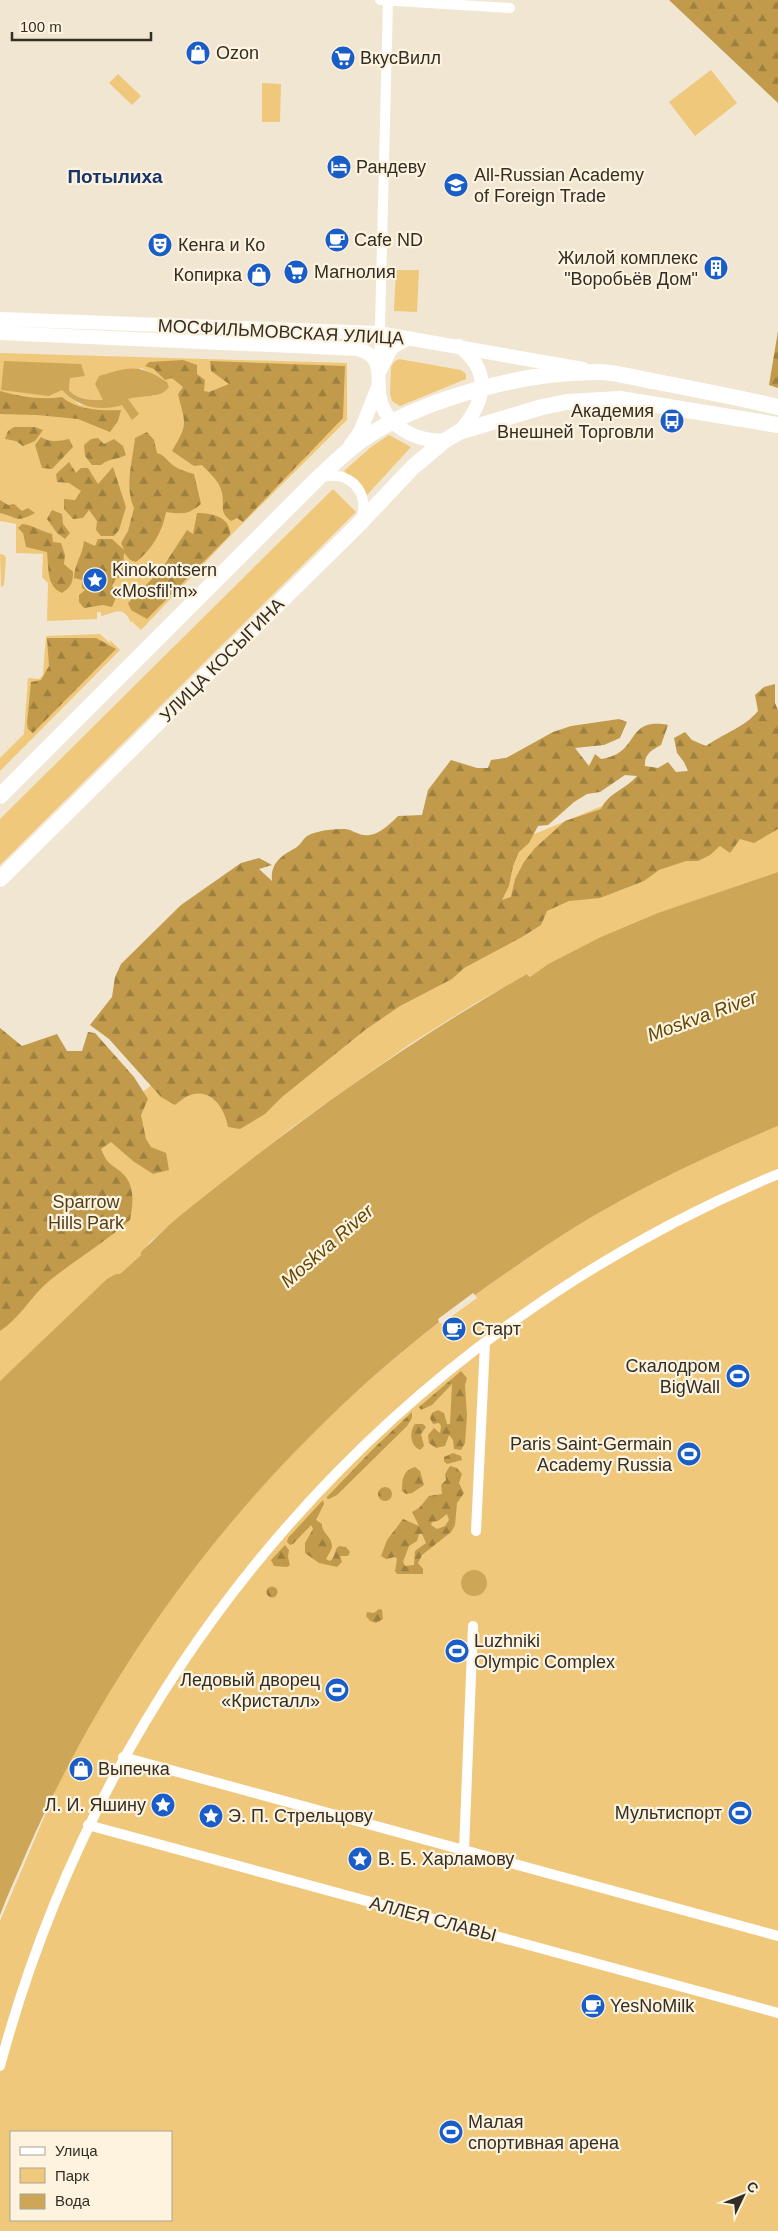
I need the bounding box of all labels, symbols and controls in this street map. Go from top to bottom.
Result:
scale bar [12,10,151,42]
text: 100 m [20,18,62,35]
shop icon: Ozon [185,40,211,66]
place label: Ozon [216,43,259,63]
supermarket icon: ВкусВилл [330,45,356,71]
place label: ВкусВилл [360,48,441,68]
hotel icon: Рандеву [326,154,352,180]
place label: Рандеву [356,157,426,177]
place label: All-Russian Academy of Foreign Trade [474,165,644,206]
district label: Потылиха [67,166,163,187]
school or university icon: All-Russian Academy of Foreign Trade [443,172,469,198]
cafe icon: Cafe ND [324,227,350,253]
place label: Cafe ND [354,230,423,250]
theatre icon: Кенга и Ко [147,232,173,258]
place label: Кенга и Ко [178,235,265,255]
place label: Жилой комплекс "Воробьёв Дом" [558,248,698,289]
building icon: Жилой комплекс "Воробьёв Дом" [703,255,729,281]
supermarket icon: Магнолия [283,259,309,285]
shop icon: Копирка [246,262,272,288]
place label: Магнолия [314,262,396,282]
place label: Копирка [173,265,243,285]
street label: МОСФИЛЬМОВСКАЯ УЛИЦА [157,316,405,348]
place label: Академия Внешней Торговли [497,401,654,442]
bus stop icon: Академия Внешней Торговли [659,408,685,434]
place label: Kinokontsern «Mosfil'm» [112,560,217,601]
place icon: Kinokontsern «Mosfil'm» [82,567,108,593]
street label: УЛИЦА КОСЫГИНА [156,594,288,726]
water label: Moskva River [644,986,760,1046]
park label: Sparrow Hills Park [48,1192,125,1233]
water label: Moskva River [277,1200,378,1292]
cafe icon: Старт [441,1316,467,1342]
place label: Старт [472,1319,521,1339]
place label: Скалодром BigWall [626,1356,720,1397]
sports icon: Скалодром BigWall [725,1363,751,1389]
place label: Paris Saint-Germain Academy Russia [510,1434,673,1475]
sports icon: Paris Saint-Germain Academy Russia [676,1441,702,1467]
place label: Luzhniki Olympic Complex [474,1631,615,1672]
sports icon: Luzhniki Olympic Complex [444,1638,470,1664]
place label: Ледовый дворец «Кристалл» [180,1670,320,1711]
sports icon: Ледовый дворец «Кристалл» [324,1677,350,1703]
shop icon: Выпечка [68,1756,94,1782]
place label: Выпечка [98,1759,171,1779]
place icon: Л. И. Яшину [150,1792,176,1818]
place label: Л. И. Яшину [45,1795,146,1815]
sports icon: Мультиспорт [727,1800,753,1826]
place icon: Э. П. Стрельцову [198,1803,224,1829]
place label: Мультиспорт [615,1803,722,1823]
place label: Э. П. Стрельцову [228,1806,373,1826]
place icon: В. Б. Харламову [347,1846,373,1872]
place label: В. Б. Харламову [378,1849,514,1869]
street label: АЛЛЕЯ СЛАВЫ [368,1892,498,1946]
cafe icon: YesNoMilk [580,1993,606,2019]
place label: YesNoMilk [610,1996,695,2016]
place label: Малая спортивная арена [468,2112,620,2153]
sports icon: Малая спортивная арена [438,2119,464,2145]
legend [10,2131,172,2221]
text: Улица [55,2142,98,2159]
text: Парк [55,2167,89,2184]
north arrow [718,2171,768,2221]
text: С [743,2178,762,2196]
text: Вода [55,2192,91,2209]

